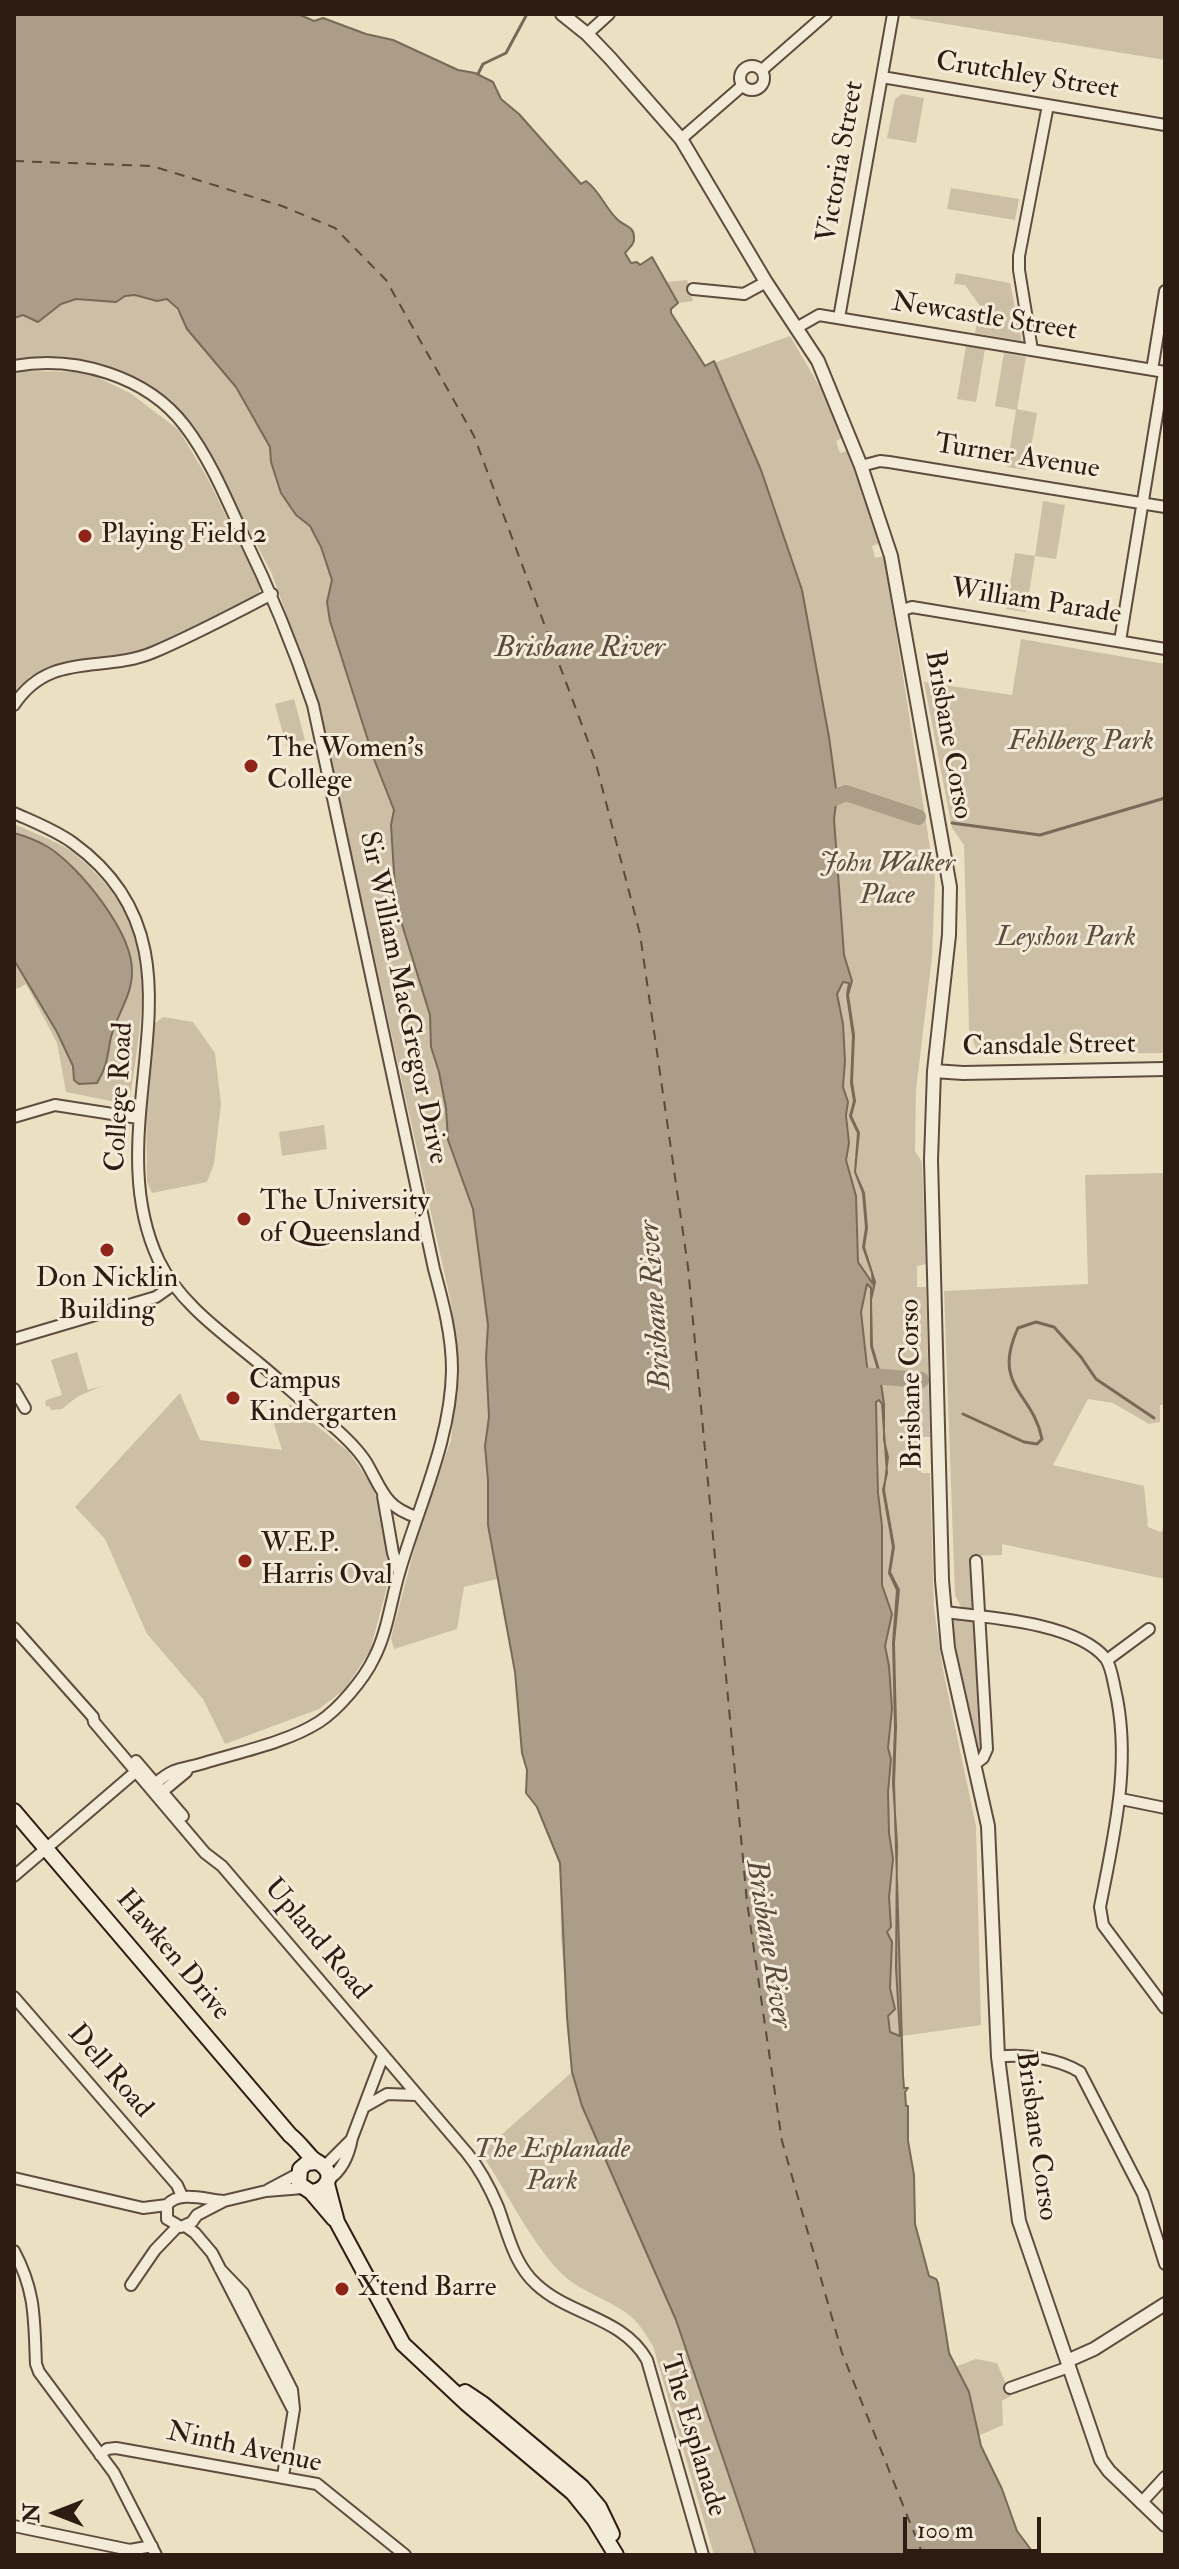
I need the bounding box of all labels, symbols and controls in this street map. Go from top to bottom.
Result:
street label: Crutchley Street [933,46,1121,108]
street label: Victoria Street [811,79,873,245]
street label: Newcastle Street [889,287,1079,349]
street label: Turner Avenue [932,428,1102,488]
place label: Playing Field 2 [101,519,267,553]
marker: Playing Field 2 [76,527,94,545]
street label: William Parade [949,573,1123,633]
water label: Brisbane River [495,632,665,668]
street label: Brisbane Corso [916,648,978,822]
park label: Fehlberg Park [1008,726,1154,760]
place label: The Women's College [267,733,424,799]
marker: The Women's College [242,757,260,775]
street label: Sir William MacGregor Drive [350,829,454,1167]
park label: John Walker Place [819,848,955,914]
park label: Leyshon Park [996,922,1136,956]
street label: College Road [100,1021,142,1173]
street label: Cansdale Street [962,1029,1136,1065]
place label: The University of Queensland [260,1186,430,1252]
marker: The University of Queensland [235,1210,253,1228]
water label: Brisbane River [633,1219,681,1391]
marker: Don Nicklin Building [98,1241,116,1259]
place label: Don Nicklin Building [36,1263,178,1329]
street label: Brisbane Corso [895,1298,931,1470]
place label: Campus Kindergarten [249,1365,397,1431]
marker: Campus Kindergarten [224,1389,242,1407]
place label: W.E.P. Harris Oval [261,1528,393,1594]
marker: W.E.P. Harris Oval [236,1552,254,1570]
water label: Brisbane River [736,1857,798,2031]
street label: Upland Road [256,1872,376,2008]
street label: Hawken Drive [108,1884,236,2028]
street label: Dell Road [59,2018,159,2126]
street label: Brisbane Corso [1007,2049,1063,2223]
park label: The Esplanade Park [474,2134,630,2200]
place label: Xtend Barre [358,2272,496,2306]
marker: Xtend Barre [333,2280,351,2298]
street label: The Esplanade [652,2351,732,2521]
street label: Ninth Avenue [164,2416,324,2482]
north arrow [16,2473,96,2553]
scale bar [907,2501,1045,2551]
text: N [18,2503,46,2523]
text: 100 m [917,2515,974,2546]

